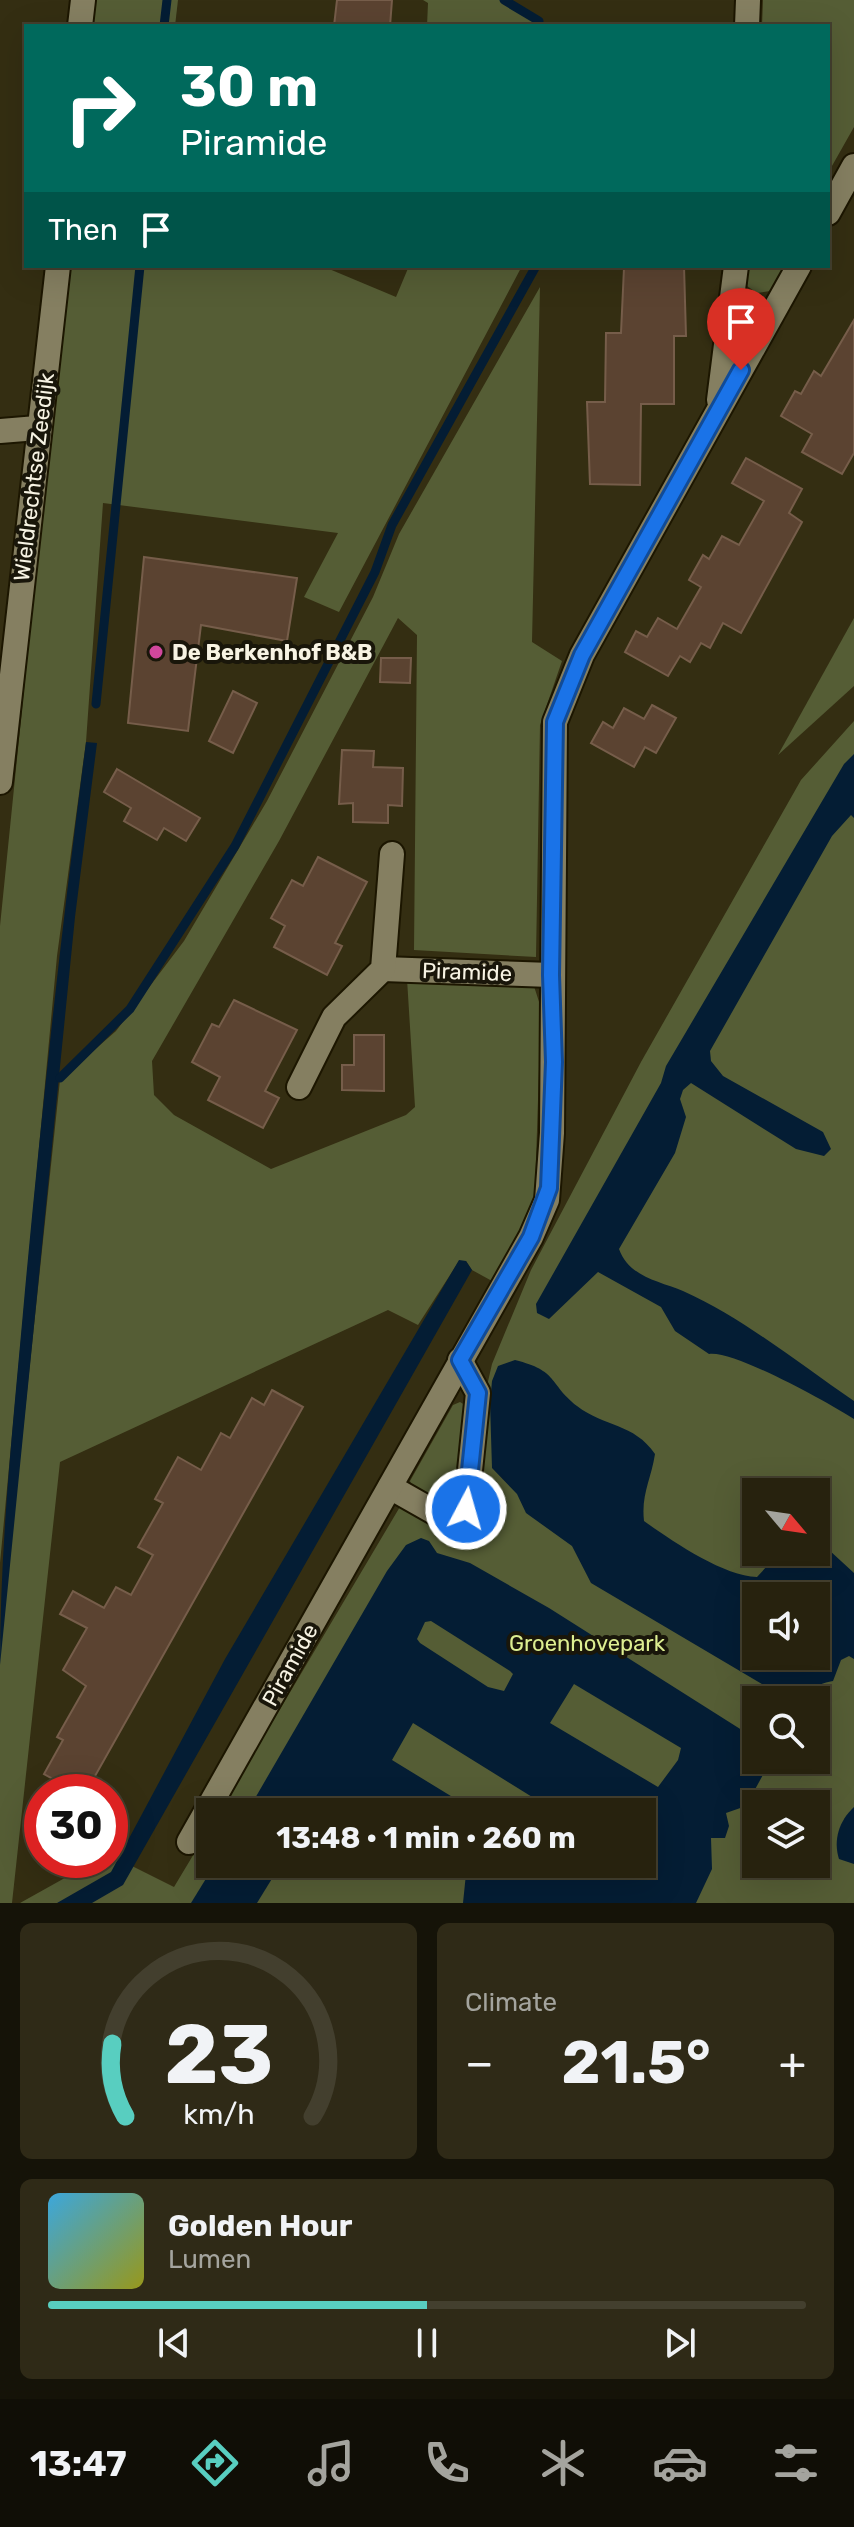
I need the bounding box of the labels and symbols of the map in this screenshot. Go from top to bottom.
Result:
pin [707,288,775,370]
street label: Wieldrechtse Zeedijk [8,371,60,583]
place label: De Berkenhof B&B [172,639,373,666]
marker: De Berkenhof B&B [147,643,165,661]
street label: Piramide [422,957,512,987]
position arrow [424,1467,508,1551]
north arrow [742,1478,830,1566]
street label: Piramide [256,1619,324,1711]
park label: Groenhovepark [509,1630,666,1657]
speed limit sign: 30 [24,1774,128,1878]

